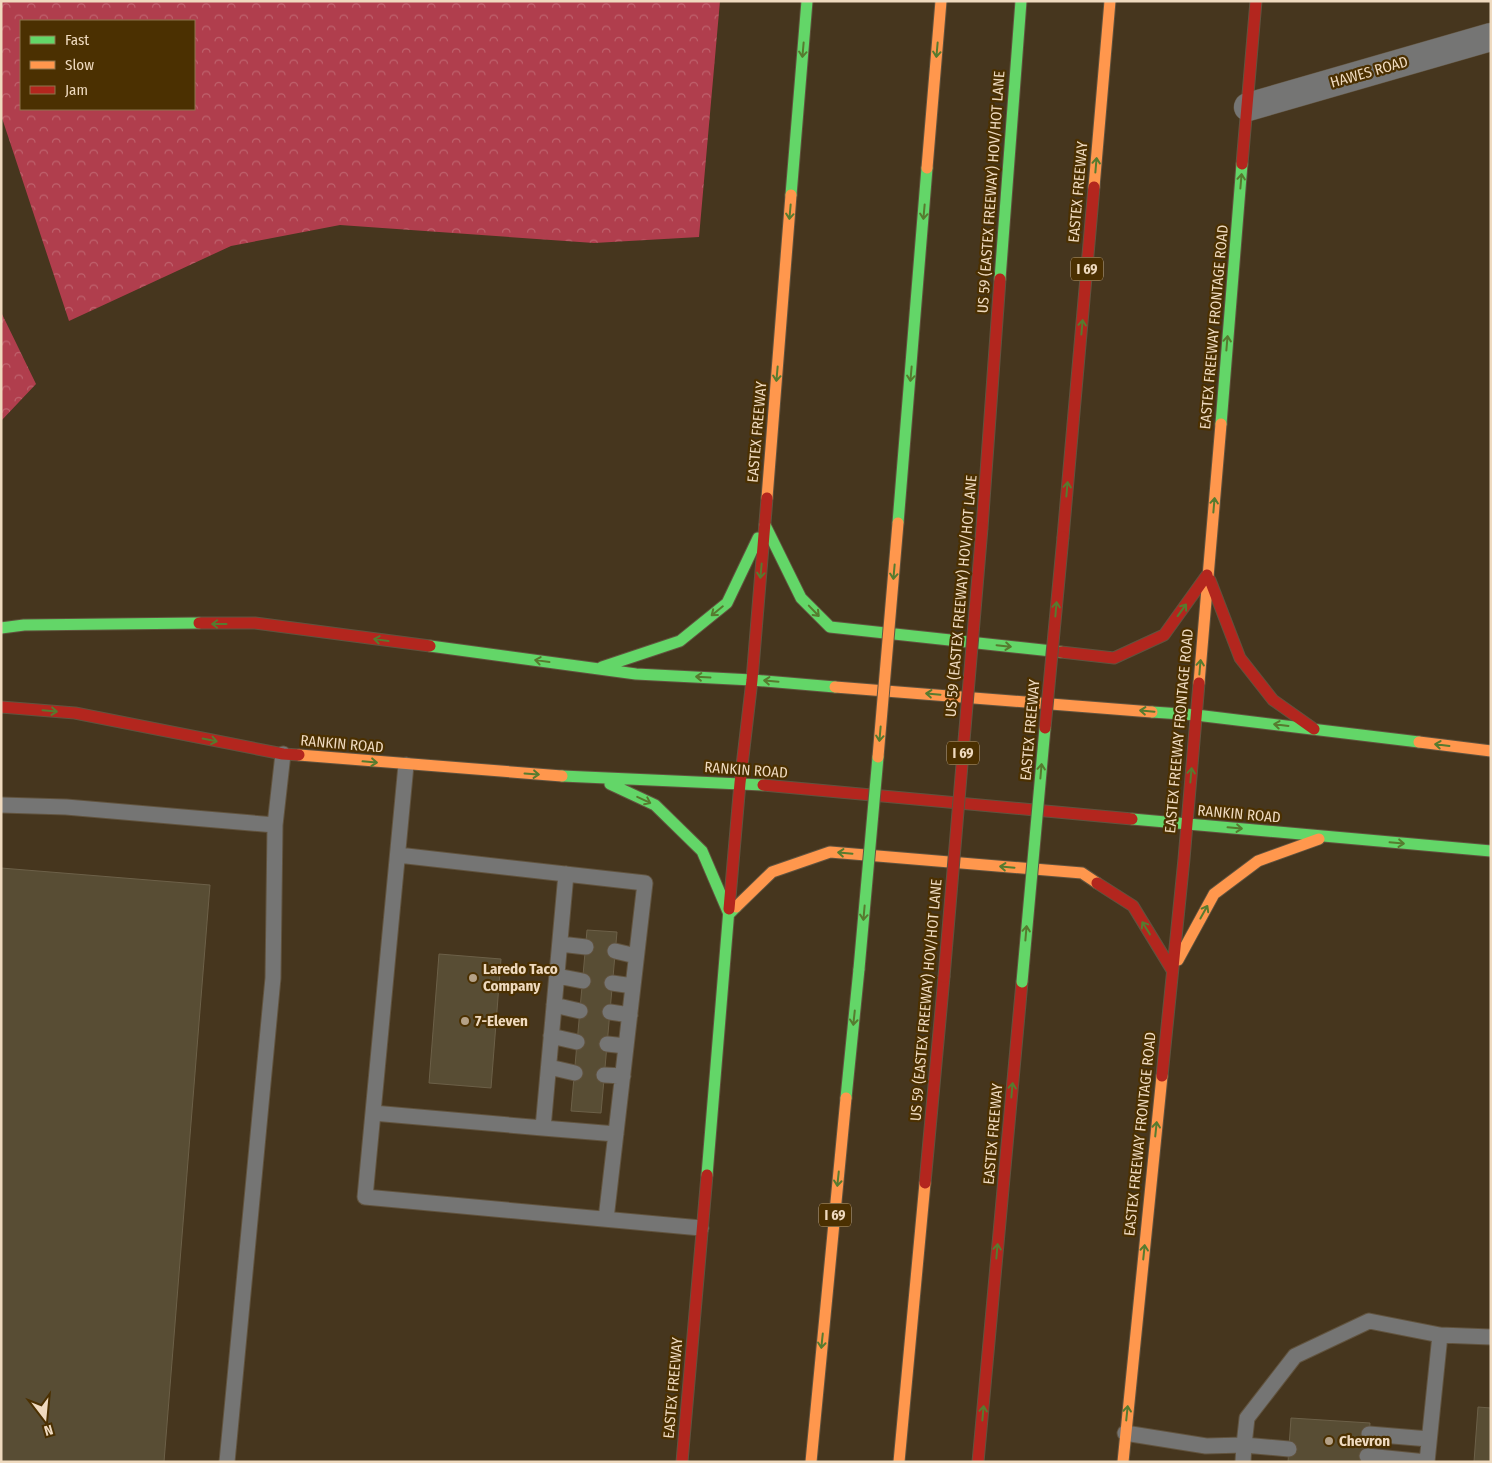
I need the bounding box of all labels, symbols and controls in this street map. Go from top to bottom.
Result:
legend [20,20,195,110]
text: Fast [65,31,89,49]
one-way arrow [798,42,808,58]
one-way arrow [932,42,942,58]
street label: HAWES ROAD [1328,52,1410,92]
text: Slow [65,56,94,74]
street label: US 59 (EASTEX FREEWAY) HOV/HOT LANE [974,70,1008,314]
text: Jam [65,81,88,99]
street label: EASTEX FREEWAY [1065,140,1091,243]
one-way arrow [1091,157,1101,173]
one-way arrow [1237,173,1246,189]
one-way arrow [785,204,795,220]
one-way arrow [919,204,928,220]
street label: EASTEX FREEWAY FRONTAGE ROAD [1196,224,1232,430]
road number: I 69 [1071,258,1103,280]
one-way arrow [1077,319,1086,335]
one-way arrow [1223,335,1232,351]
one-way arrow [906,365,915,381]
one-way arrow [772,366,782,382]
street label: EASTEX FREEWAY [744,380,770,483]
street label: US 59 (EASTEX FREEWAY) HOV/HOT LANE [941,474,981,718]
one-way arrow [1063,481,1072,497]
one-way arrow [1209,497,1218,513]
one-way arrow [756,562,766,578]
one-way arrow [889,564,899,580]
one-way arrow [1052,602,1061,618]
one-way arrow [1177,603,1188,617]
one-way arrow [808,605,820,617]
one-way arrow [711,606,724,617]
one-way arrow [211,619,228,629]
street label: EASTEX FREEWAY FRONTAGE ROAD [1161,628,1197,834]
one-way arrow [373,635,389,645]
one-way arrow [995,641,1011,651]
one-way arrow [534,656,550,666]
one-way arrow [1195,659,1205,675]
one-way arrow [696,673,712,682]
one-way arrow [763,676,779,686]
street label: EASTEX FREEWAY [1017,678,1043,781]
one-way arrow [925,690,941,699]
one-way arrow [42,706,58,716]
one-way arrow [1139,707,1155,716]
one-way arrow [1273,720,1289,730]
one-way arrow [875,726,884,742]
street label: RANKIN ROAD [300,731,384,757]
one-way arrow [201,735,217,745]
one-way arrow [1435,740,1451,750]
road number: I 69 [947,741,979,764]
one-way arrow [362,757,378,767]
street label: RANKIN ROAD [704,758,788,782]
one-way arrow [1036,764,1046,780]
one-way arrow [1186,768,1195,784]
one-way arrow [524,769,540,779]
one-way arrow [636,795,651,805]
street label: RANKIN ROAD [1197,801,1281,827]
one-way arrow [1227,824,1243,833]
one-way arrow [1389,838,1405,847]
one-way arrow [837,848,853,858]
one-way arrow [999,862,1015,871]
street label: US 59 (EASTEX FREEWAY) HOV/HOT LANE [906,878,946,1122]
one-way arrow [859,905,869,921]
one-way arrow [1200,905,1209,920]
one-way arrow [1141,922,1151,936]
one-way arrow [1021,925,1031,941]
place label: Laredo Taco Company [483,960,558,995]
marker: Laredo Taco Company [467,972,479,984]
one-way arrow [849,1009,859,1025]
place label: 7-Eleven [475,1012,528,1030]
marker: 7-Eleven [459,1015,471,1027]
street label: EASTEX FREEWAY FRONTAGE ROAD [1120,1031,1160,1237]
street label: EASTEX FREEWAY [980,1082,1006,1185]
one-way arrow [1007,1082,1017,1098]
one-way arrow [1151,1121,1161,1137]
one-way arrow [833,1171,843,1187]
road number: I 69 [819,1204,851,1226]
one-way arrow [993,1244,1002,1260]
one-way arrow [1139,1244,1148,1260]
one-way arrow [818,1333,827,1349]
street label: EASTEX FREEWAY [660,1336,686,1439]
north arrow [20,1393,70,1443]
one-way arrow [978,1405,987,1421]
one-way arrow [1122,1406,1132,1422]
text: N [42,1421,55,1439]
place label: Chevron [1339,1432,1390,1450]
marker: Chevron [1323,1435,1335,1447]

